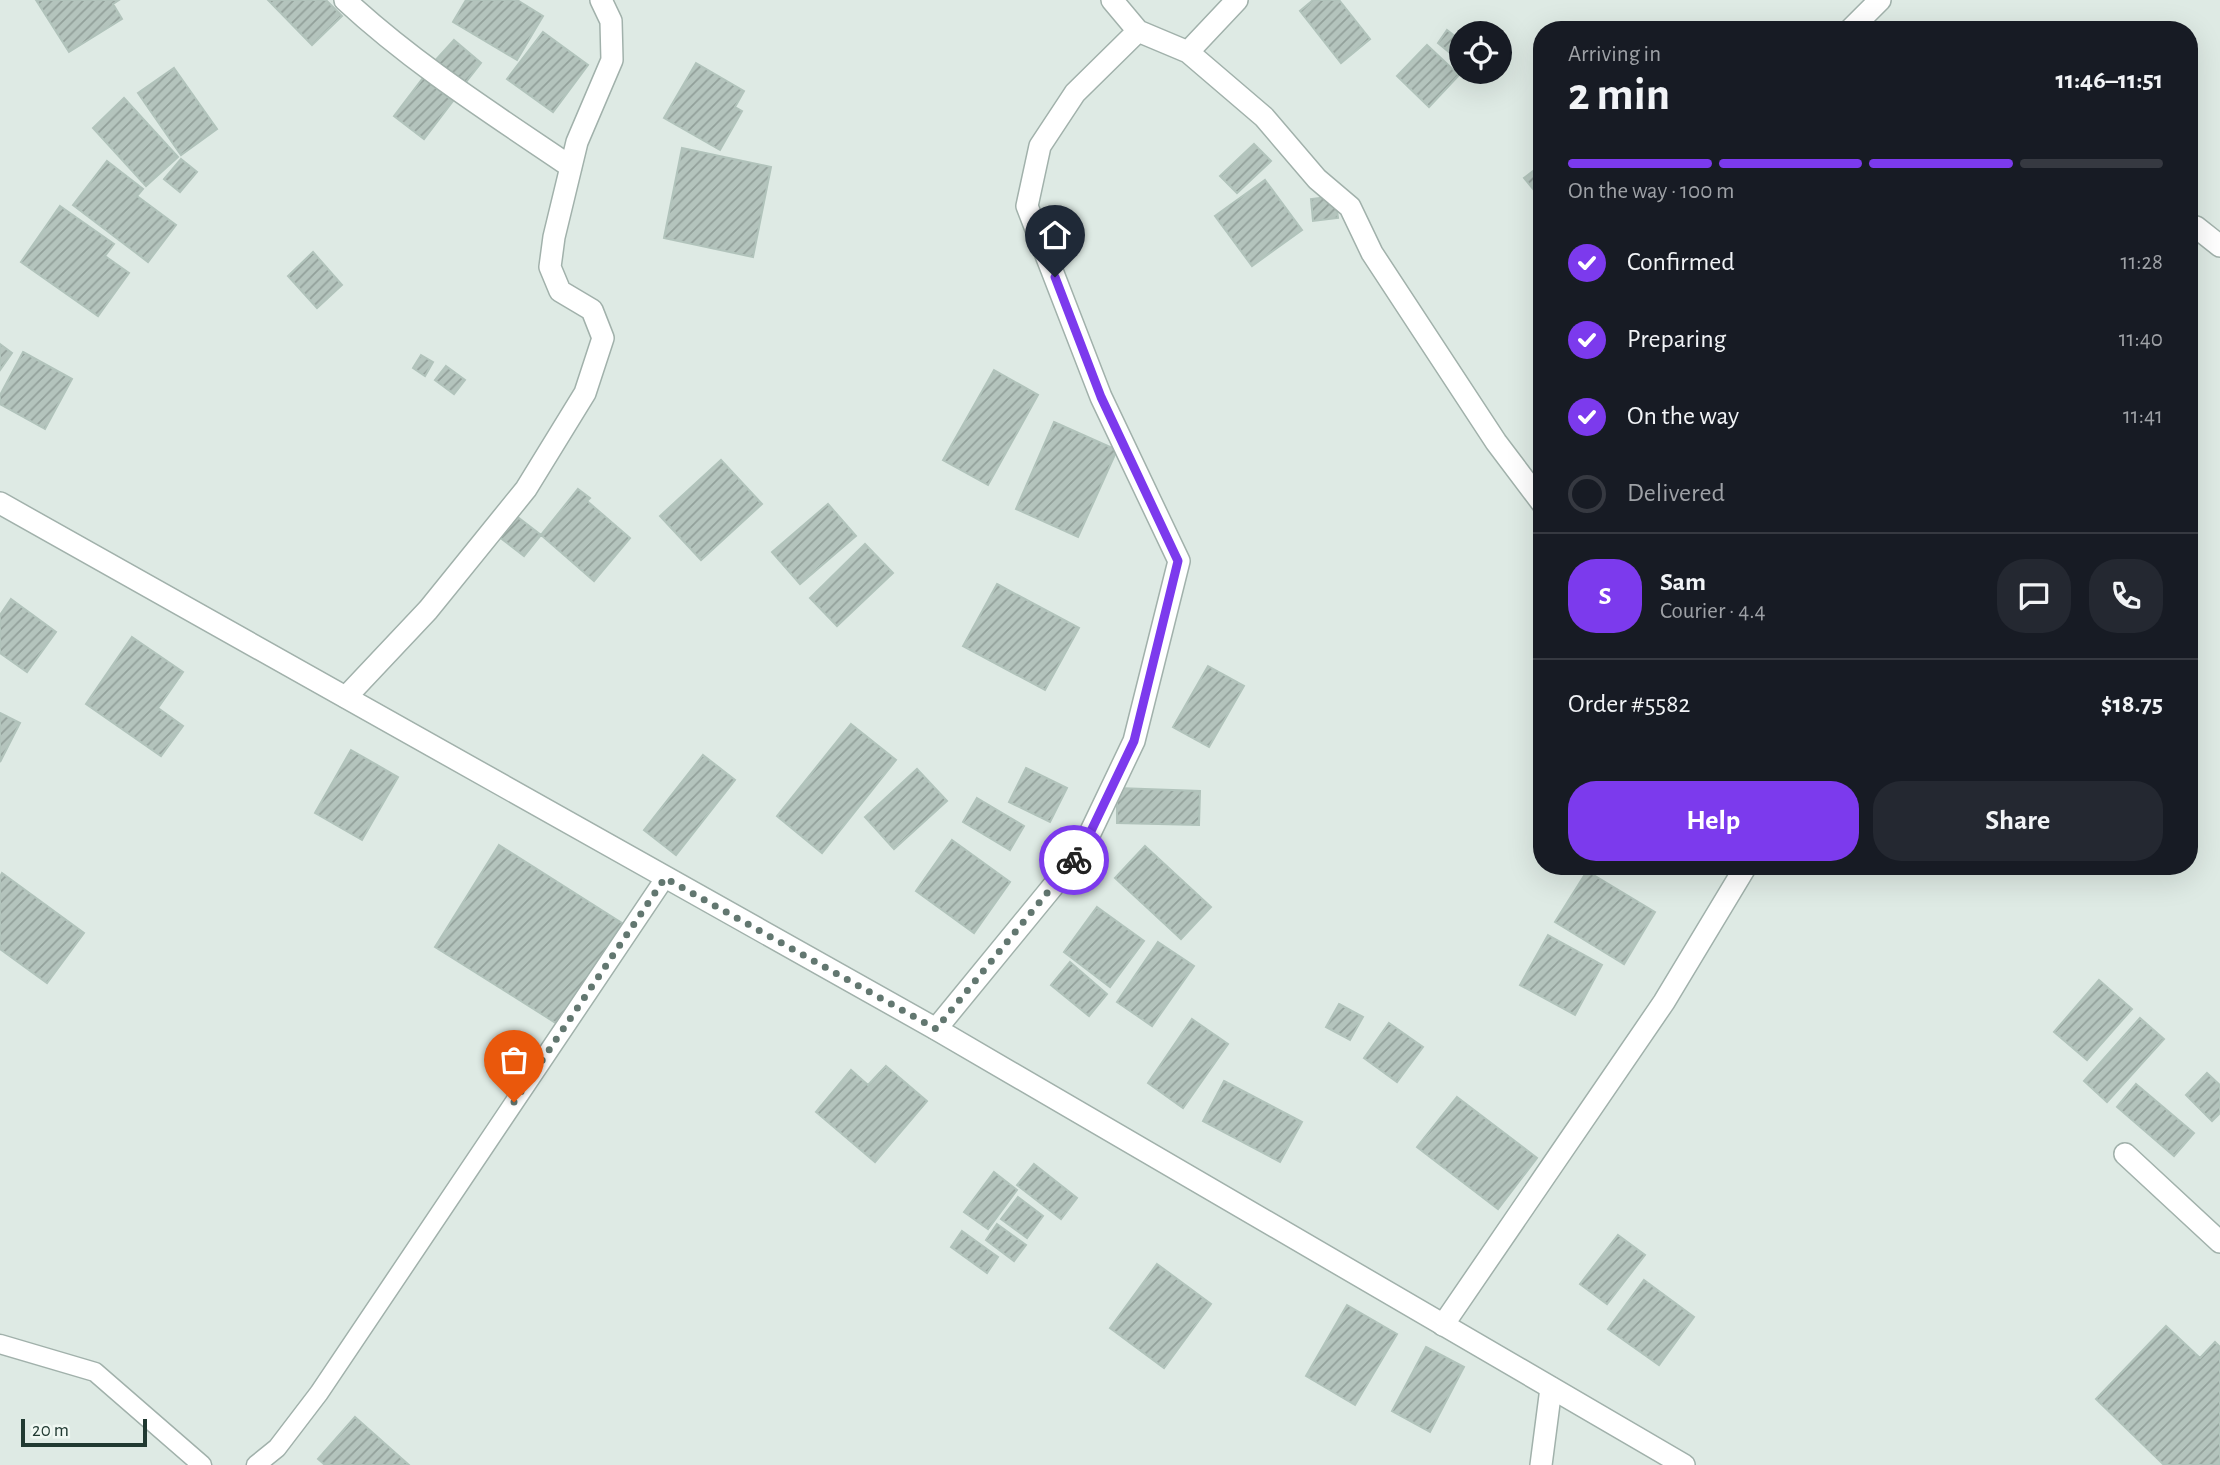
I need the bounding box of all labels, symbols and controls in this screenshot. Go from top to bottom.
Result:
map controls [1449,21,1512,84]
button: locate [1449,21,1512,84]
text: Arriving in [1568,43,1661,66]
text: 11:46–11:51 [2055,67,2163,93]
text: 2 min [1568,72,1670,118]
text: On the way · 100 m [1568,180,1735,203]
pin [1025,205,1085,277]
icon: home [1036,216,1074,254]
icon: check [1568,244,1606,282]
text: Confirmed [1627,249,1735,275]
text: 11:28 [2121,251,2163,274]
icon: check [1568,321,1606,359]
text: Preparing [1627,326,1726,352]
text: 11:40 [2119,328,2163,351]
icon: check [1568,398,1606,436]
text: On the way [1627,403,1739,429]
text: 11:41 [2123,405,2163,428]
text: Delivered [1627,480,1725,506]
button: chat [1997,559,2071,633]
button: phone [2089,559,2163,633]
text: Sam [1660,569,1706,595]
text: S [1599,583,1611,609]
text: Courier · 4.4 [1660,600,1766,623]
text: Order #5582 [1568,691,1690,717]
text: $18.75 [2101,691,2163,717]
button: Help [1568,781,1859,861]
button: Share [1873,781,2163,861]
courier [1039,825,1109,895]
icon: bike [1055,841,1093,879]
pin [484,1030,544,1102]
icon: bag [495,1041,533,1079]
scale bar [21,1416,147,1448]
text: 20 m [32,1421,69,1440]

